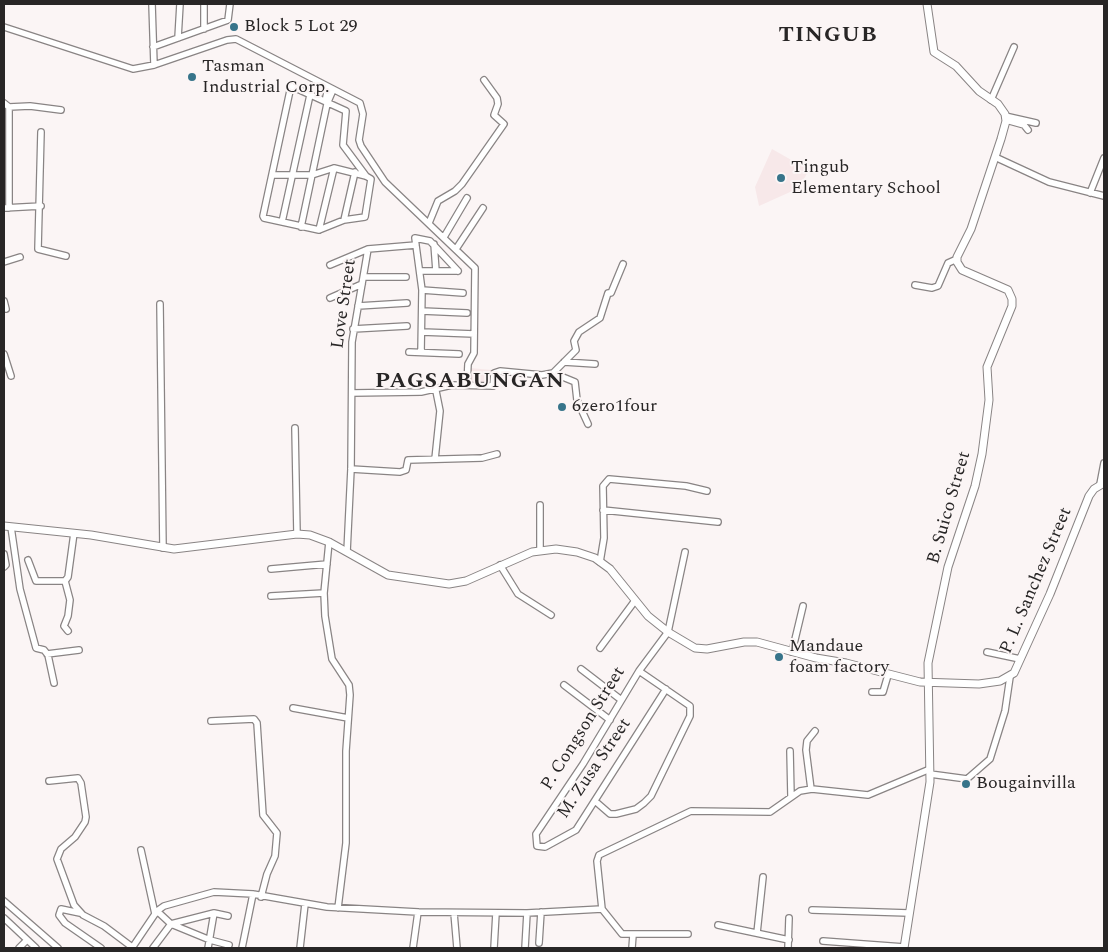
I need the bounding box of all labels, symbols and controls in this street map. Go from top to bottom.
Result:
place label: Block 5 Lot 29 [244,16,357,38]
marker: Block 5 Lot 29 [228,21,240,33]
district label: TINGUB [778,24,878,50]
place label: Tasman Industrial Corp. [202,56,330,98]
marker: Tasman Industrial Corp. [186,71,198,83]
place label: Tingub Elementary School [791,157,941,200]
marker: Tingub Elementary School [775,172,787,184]
street label: Love Street [328,258,362,350]
district label: PAGSABUNGAN [374,370,566,396]
place label: 6zero1four [572,396,657,418]
marker: 6zero1four [556,401,568,413]
street label: B. Suico Street [924,449,976,567]
street label: P. L. Sanchez Street [996,505,1078,657]
place label: Mandaue foam factory [789,636,889,679]
marker: Mandaue foam factory [773,651,785,663]
street label: P. Congson Street [537,663,631,795]
street label: M. Zusa Street [554,715,636,823]
place label: Bougainvilla [976,773,1076,795]
marker: Bougainvilla [960,778,972,790]

